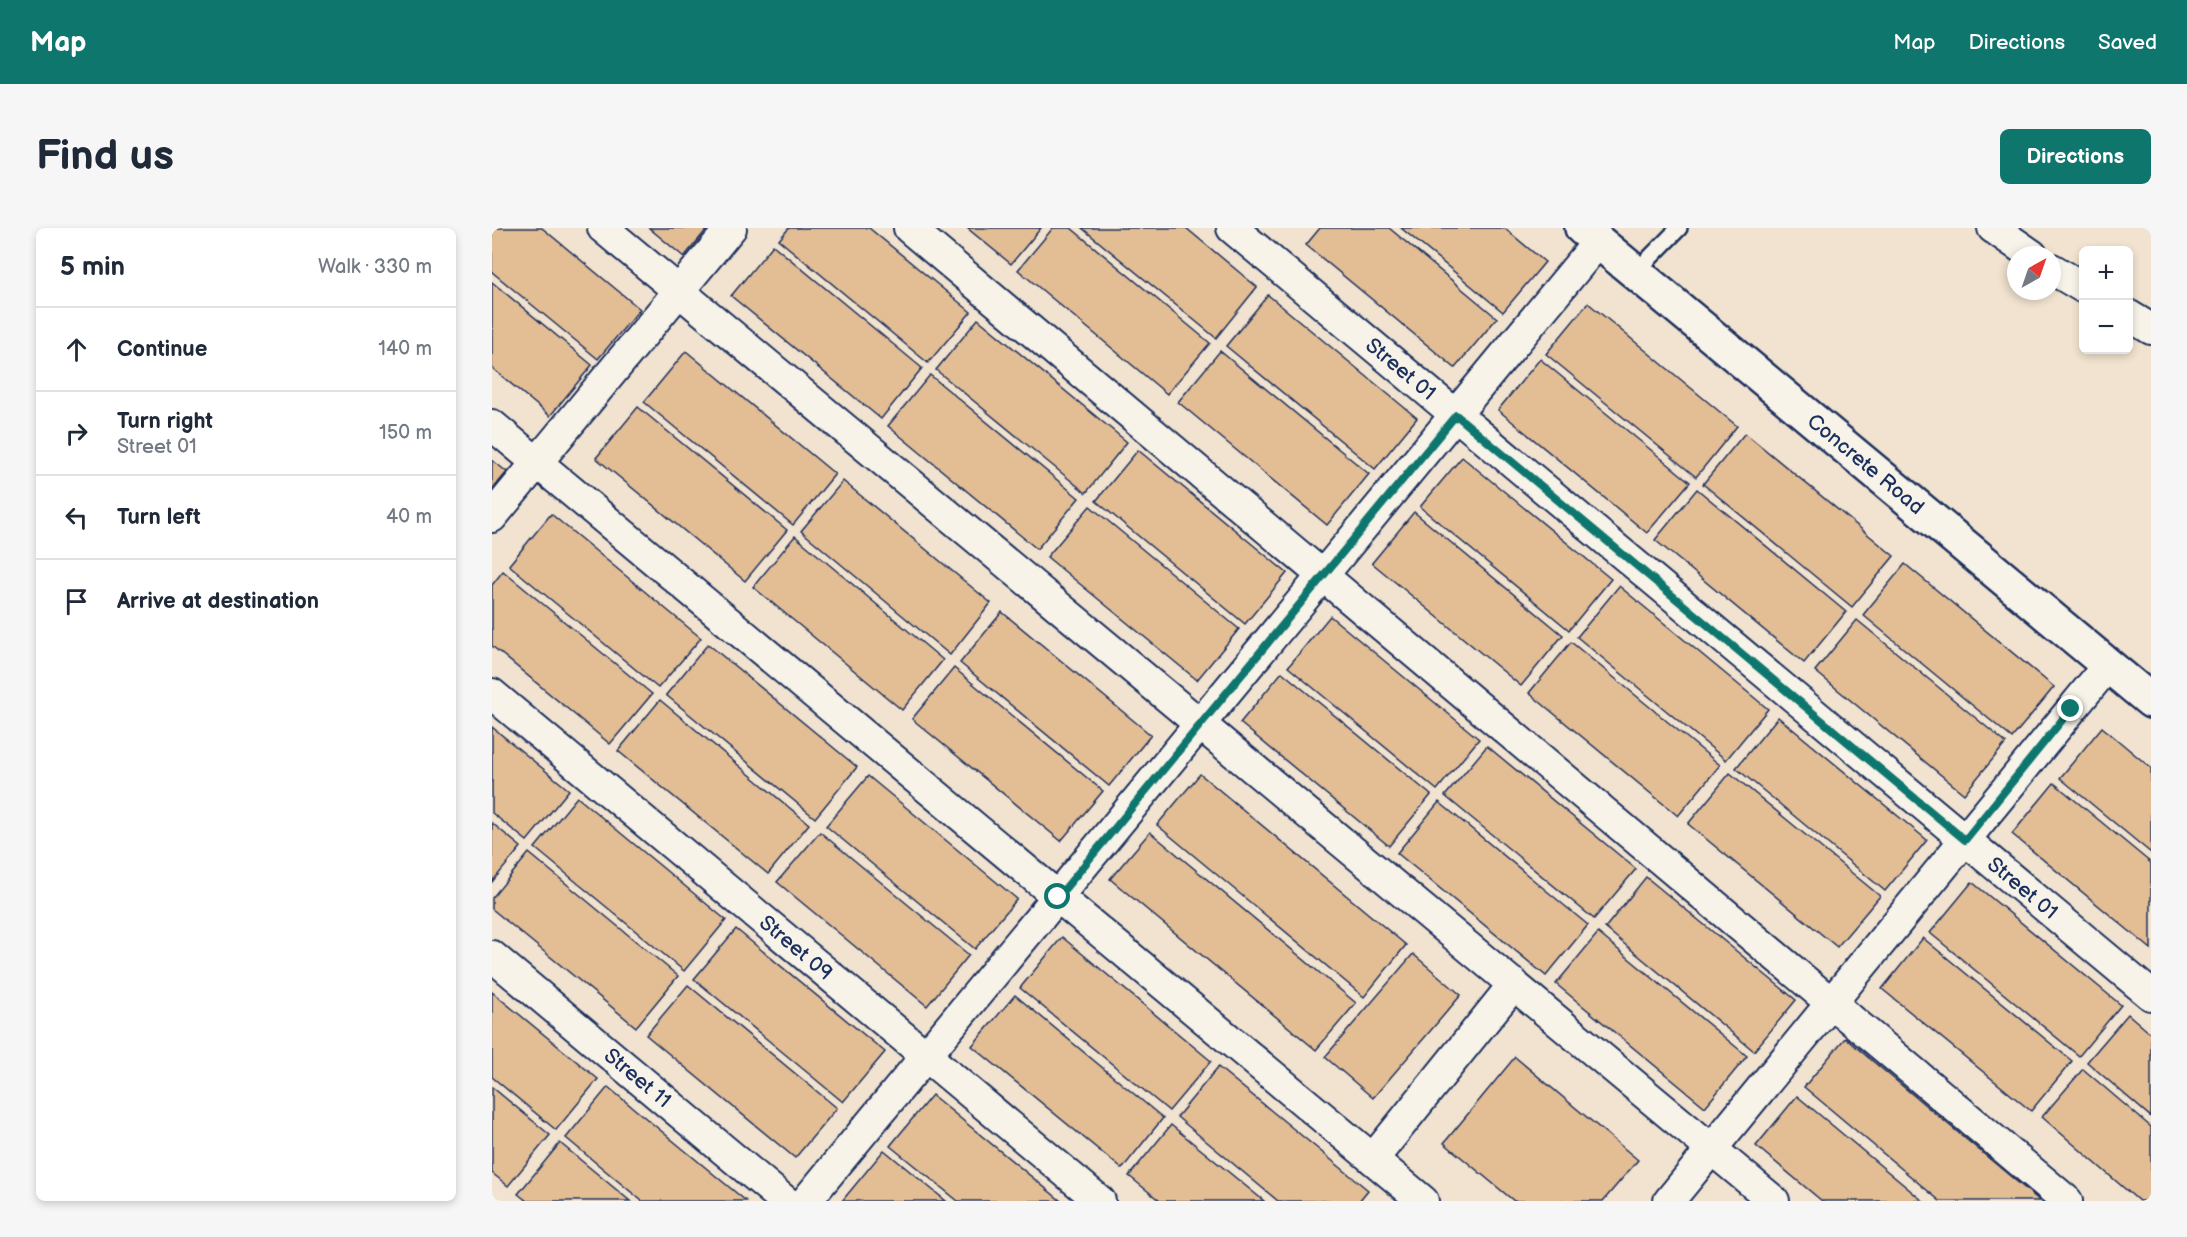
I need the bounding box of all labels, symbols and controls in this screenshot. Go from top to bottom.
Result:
text: Map [30,26,86,59]
text: Map [1893,30,1936,55]
text: Directions [1969,30,2065,55]
text: Saved [2098,30,2157,55]
button: Directions [2000,129,2151,184]
text: Find us [36,131,174,182]
north arrow [2007,246,2061,300]
map controls [2079,246,2133,354]
button: + [2079,246,2133,300]
text: 5 min [60,252,125,283]
text: Walk · 330 m [318,255,432,279]
button: − [2079,300,2133,354]
street label: Street 01 [1361,332,1441,405]
icon: ahead [60,333,93,366]
text: Continue [117,336,207,363]
text: 140 m [378,337,432,361]
text: Turn right [117,408,213,435]
street label: Concrete Road [1802,408,1929,520]
icon: right [60,417,93,450]
text: 150 m [379,421,432,445]
text: Street 01 [117,435,197,459]
icon: left [60,501,93,534]
text: Turn left [117,504,201,531]
text: 40 m [386,505,432,529]
icon: arrive [60,585,93,618]
text: Arrive at destination [117,588,319,615]
route end [2057,695,2083,721]
street label: Street 01 [1983,852,2063,924]
route start [1044,883,1070,909]
street label: Street 09 [754,910,838,985]
street label: Street 11 [599,1043,676,1113]

